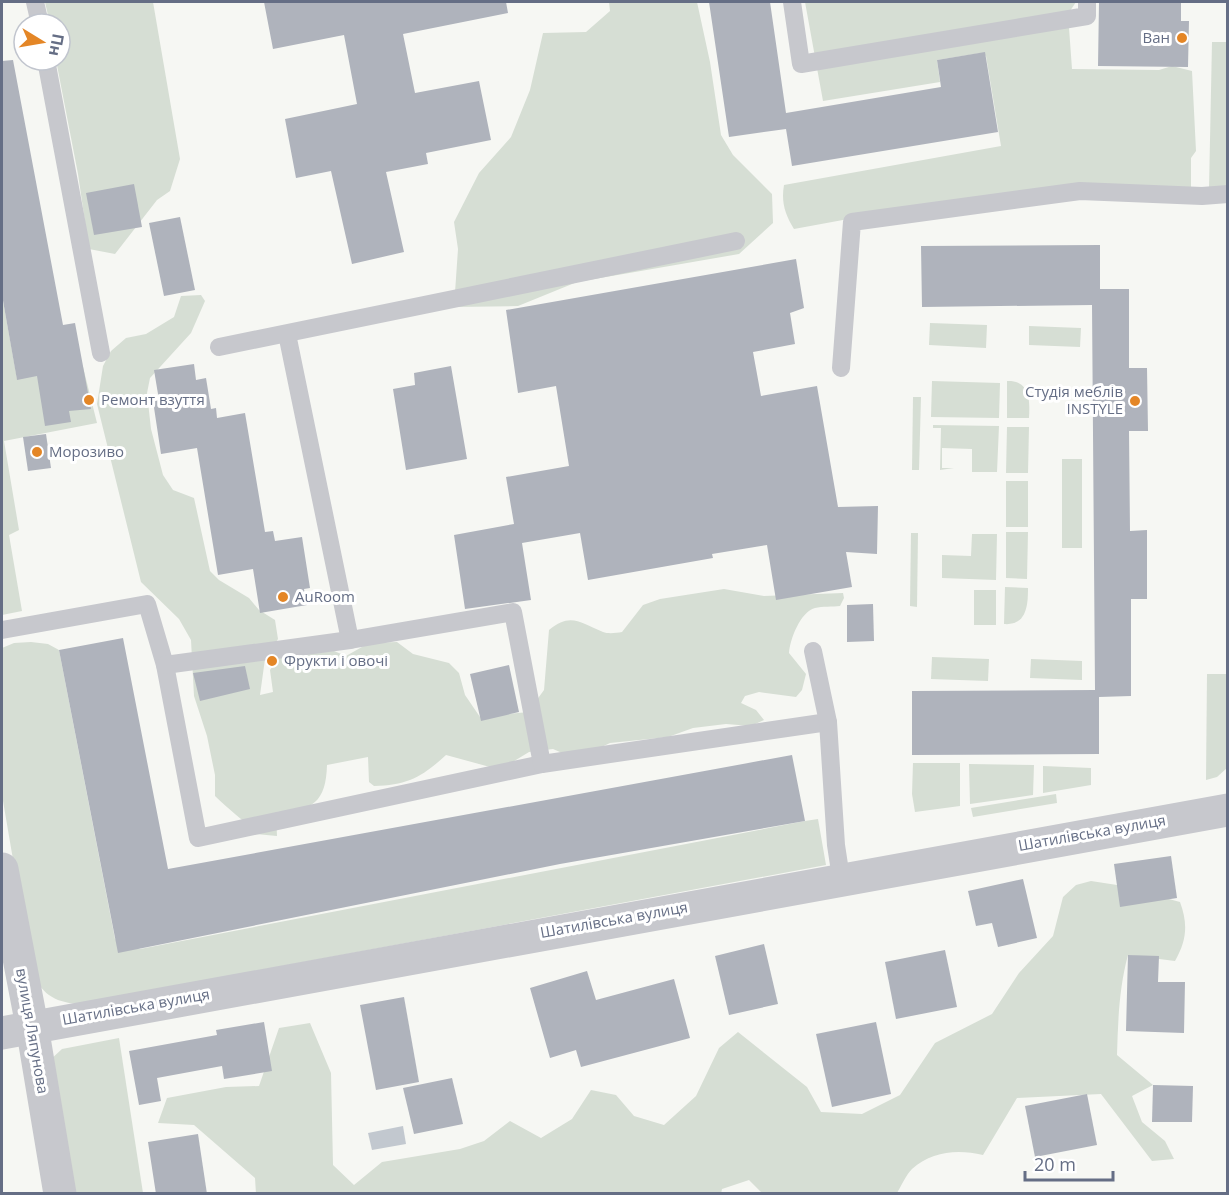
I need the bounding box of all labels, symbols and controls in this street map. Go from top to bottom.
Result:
north arrow [12,12,72,72]
place label: Ван [1142,27,1170,47]
marker: Ван [1175,31,1189,45]
text: Пн [44,32,70,58]
place label: Студія меблів INSTYLE [1025,381,1123,418]
place label: Ремонт взуття [101,389,205,409]
marker: Ремонт взуття [82,393,96,407]
marker: Студія меблів INSTYLE [1128,394,1142,408]
place label: Морозиво [49,441,124,461]
marker: Морозиво [30,445,44,459]
place label: AuRoom [295,586,355,606]
marker: AuRoom [276,590,290,604]
place label: Фрукти і овочі [284,650,388,670]
marker: Фрукти і овочі [265,654,279,668]
street label: Шатилівська вулиця [1017,809,1167,855]
street label: Шатилівська вулиця [539,896,689,942]
street label: вулиця Ляпунова [12,967,54,1095]
street label: Шатилівська вулиця [61,983,211,1029]
scale bar [1025,1144,1114,1182]
text: 20 m [1034,1152,1076,1176]

